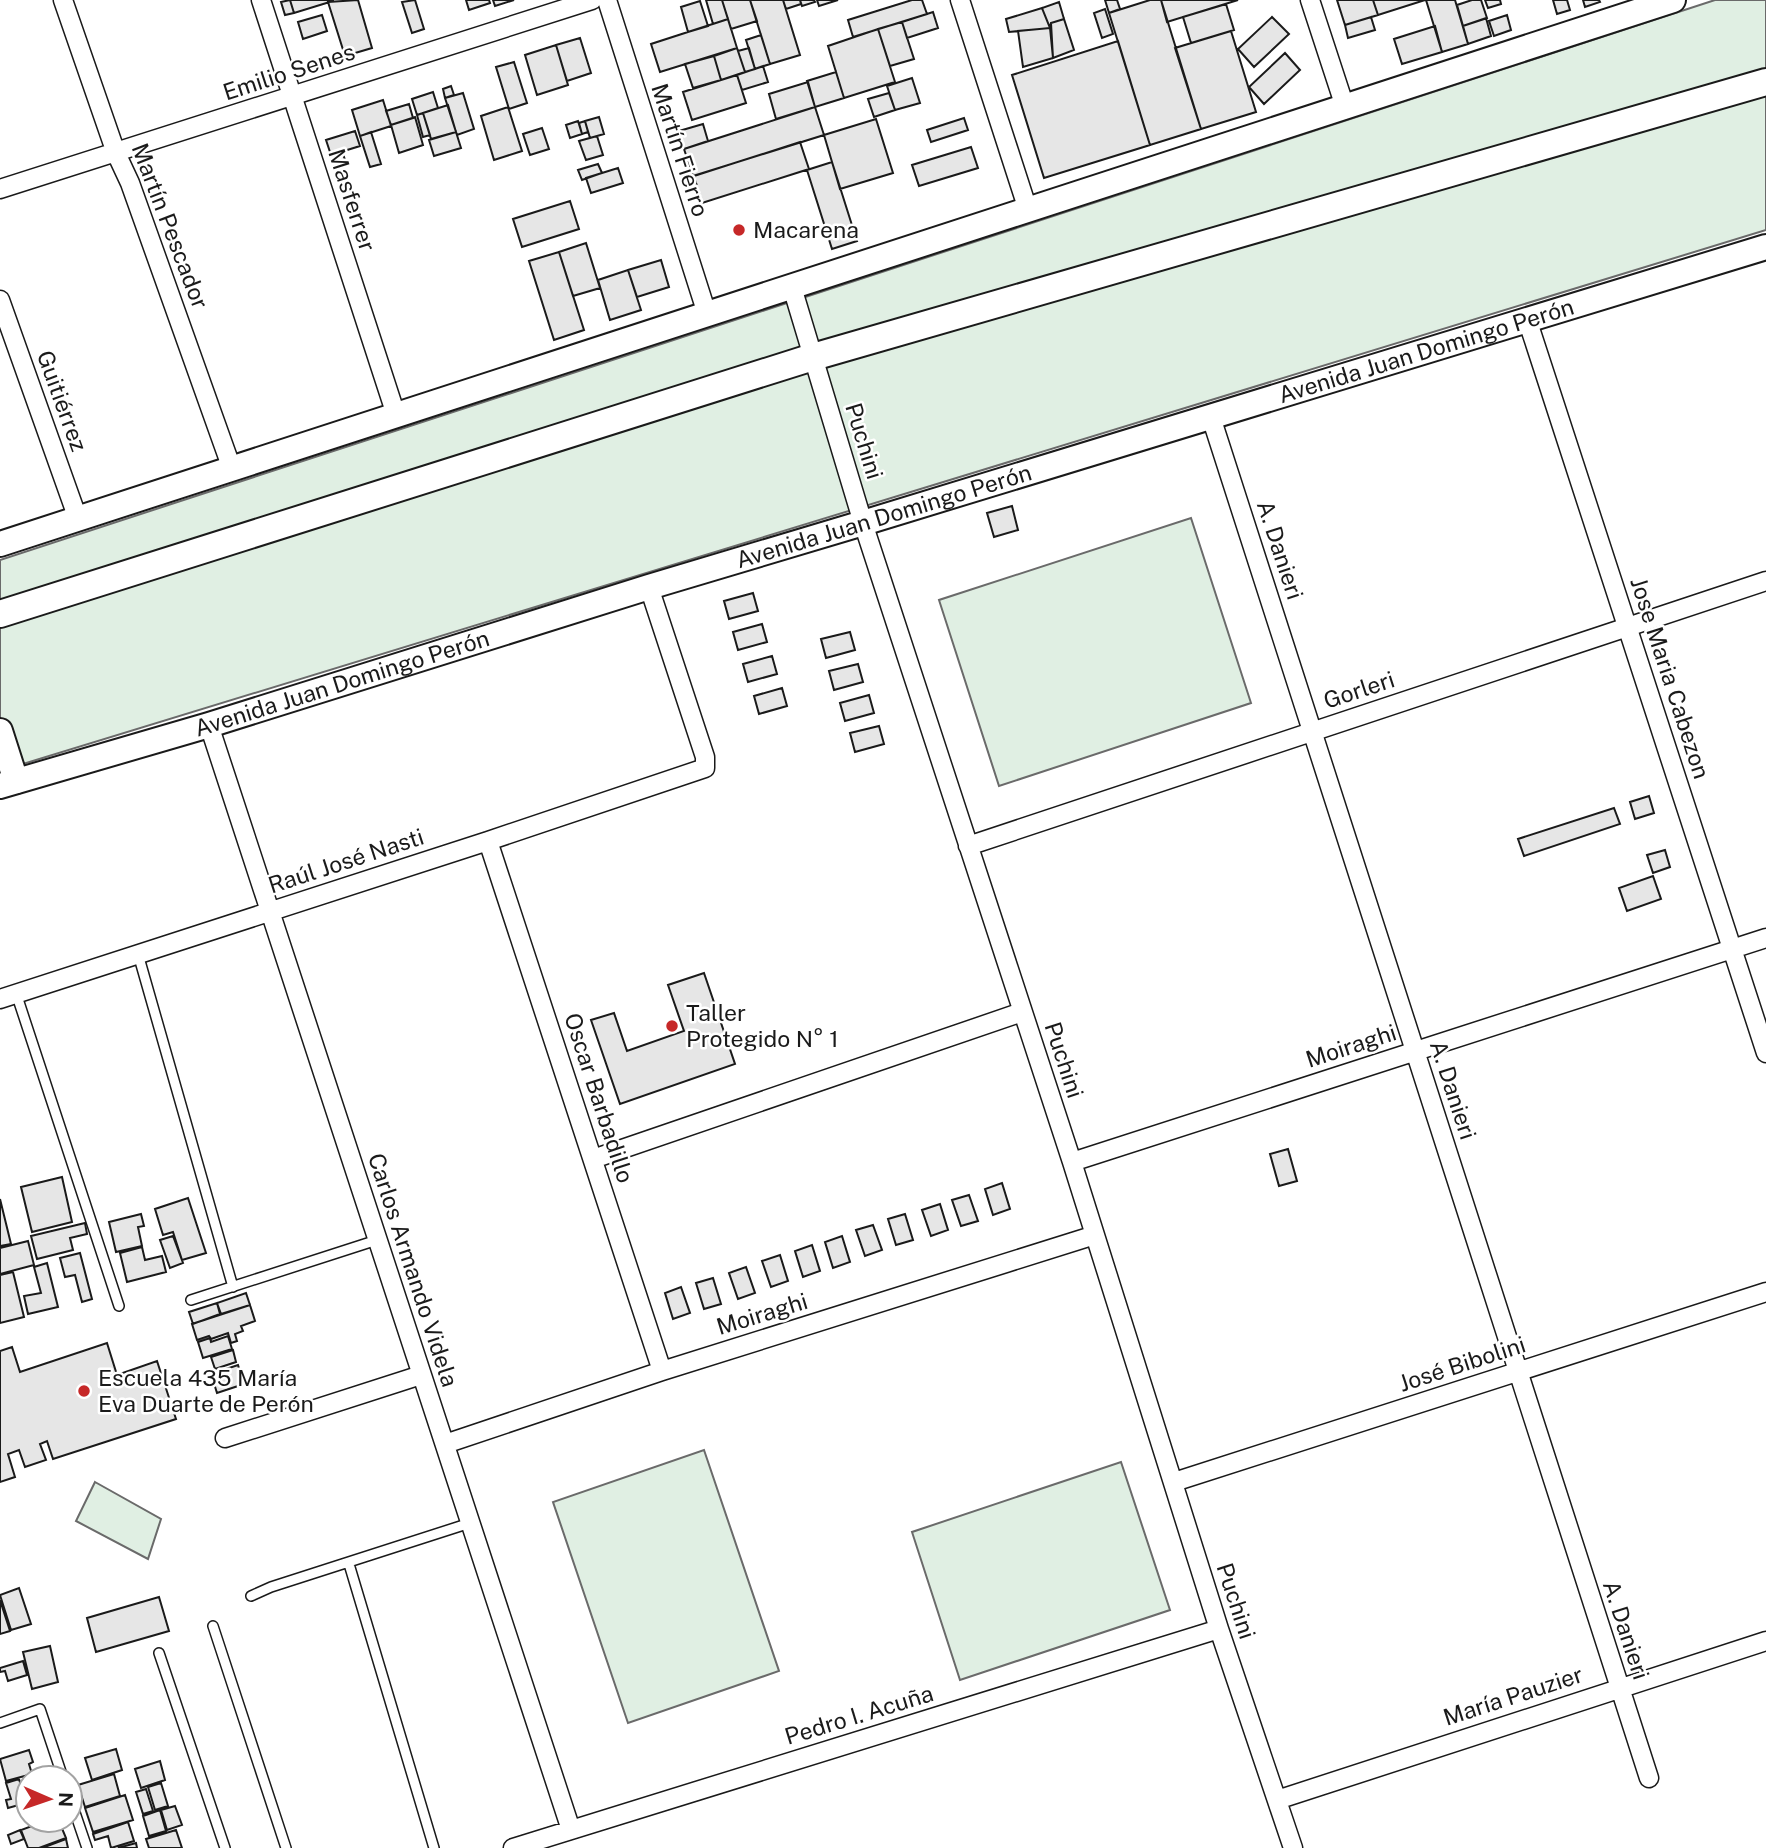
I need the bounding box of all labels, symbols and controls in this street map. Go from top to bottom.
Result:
street label: Emilio Senes [220,38,358,106]
street label: Martín Fierro [646,80,715,220]
street label: Martín Pescador [127,139,214,312]
street label: Masferrer [323,145,382,255]
place label: Macarena [753,216,859,243]
marker: Macarena [731,222,747,238]
street label: Avenida Juan Domingo Perón [1275,293,1577,408]
street label: Guitiérrez [32,347,93,455]
street label: Puchini [840,399,889,482]
street label: Avenida Juan Domingo Perón [733,458,1035,573]
street label: A. Danieri [1252,497,1309,603]
street label: Jose Maria Cabezon [1625,574,1716,782]
street label: Avenida Juan Domingo Perón [191,624,492,742]
street label: Gorleri [1320,665,1398,714]
street label: Raúl José Nasti [265,823,427,898]
place label: Taller Protegido N° 1 [686,999,839,1052]
street label: Oscar Barbadillo [559,1009,640,1186]
marker: Taller Protegido N° 1 [664,1018,680,1034]
street label: Puchini [1040,1018,1089,1101]
street label: Moiraghi [1302,1018,1400,1073]
street label: A. Danieri [1425,1037,1482,1143]
street label: Carlos Armando Videla [363,1150,464,1390]
street label: Moiraghi [713,1287,811,1340]
street label: José Bibolini [1395,1330,1529,1397]
place label: Escuela 435 María Eva Duarte de Perón [98,1364,314,1417]
marker: Escuela 435 María Eva Duarte de Perón [76,1383,92,1399]
street label: Puchini [1212,1559,1261,1642]
street label: A. Danieri [1598,1577,1655,1683]
street label: María Pauzier [1440,1660,1586,1731]
street label: Pedro I. Acuña [781,1679,936,1750]
north arrow [14,1764,84,1834]
text: N [55,1792,77,1807]

